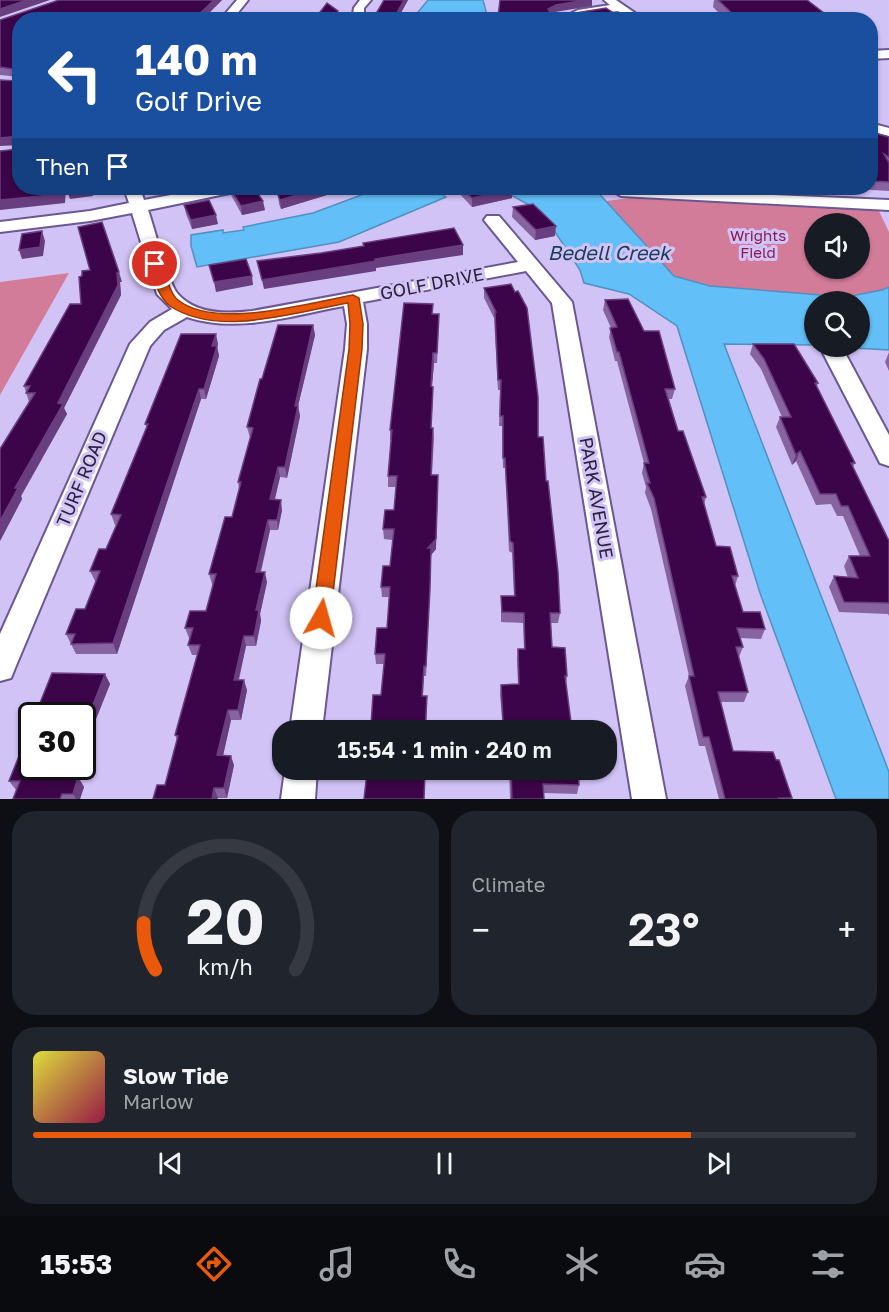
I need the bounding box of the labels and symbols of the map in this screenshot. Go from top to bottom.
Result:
park label: Wrights Field [730,226,786,261]
pin [129,238,180,289]
water label: Bedell Creek [548,240,673,264]
street label: GOLF DRIVE [378,262,485,304]
street label: TURF ROAD [51,428,111,530]
street label: PARK AVENUE [575,435,618,560]
position arrow [289,586,353,650]
speed limit sign: 30 [18,702,96,780]

